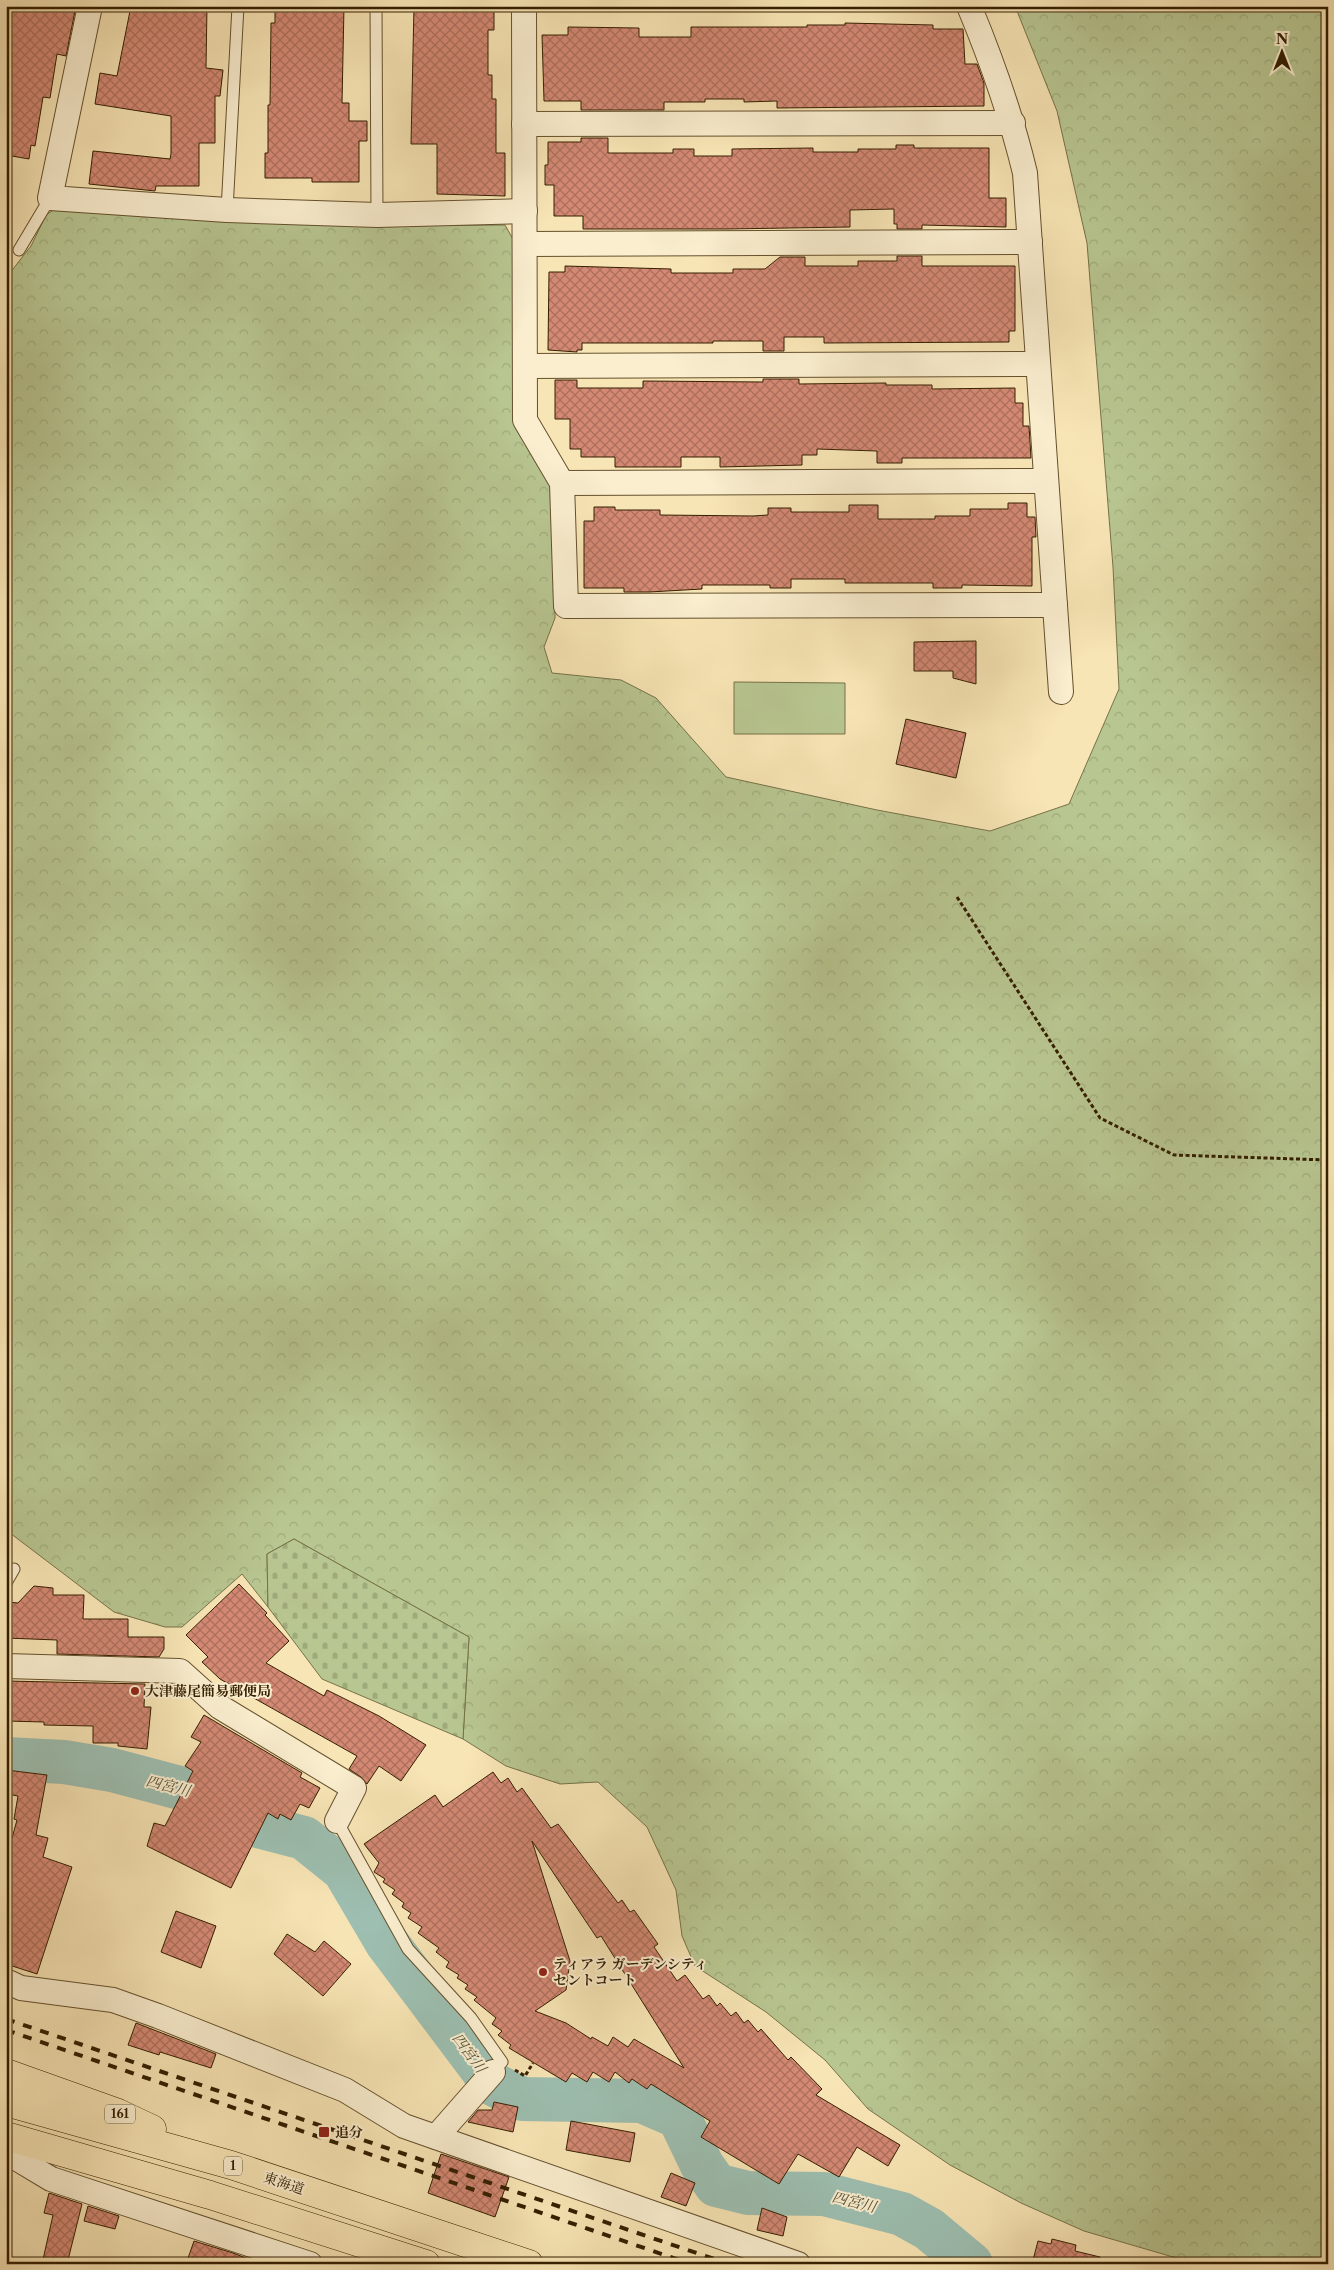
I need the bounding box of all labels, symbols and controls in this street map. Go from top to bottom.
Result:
north arrow [1256,28,1306,78]
text: N [1276,30,1288,48]
place label: 大津藤尾簡易郵便局 [145,1682,271,1700]
marker: 大津藤尾簡易郵便局 [129,1685,141,1697]
water label: 四宮川 [144,1771,194,1801]
place label: ティアラ ガーデンシティ セントコート [553,1955,708,1989]
marker: ティアラ ガーデンシティ セントコート [537,1966,549,1978]
water label: 四宮川 [448,2029,492,2078]
road number: 161 [105,2104,135,2124]
place label: 追分 [335,2123,363,2141]
marker: 追分 [317,2125,331,2139]
road number: 1 [224,2156,242,2176]
street label: 東海道 [261,2168,307,2198]
water label: 四宮川 [830,2187,880,2217]

